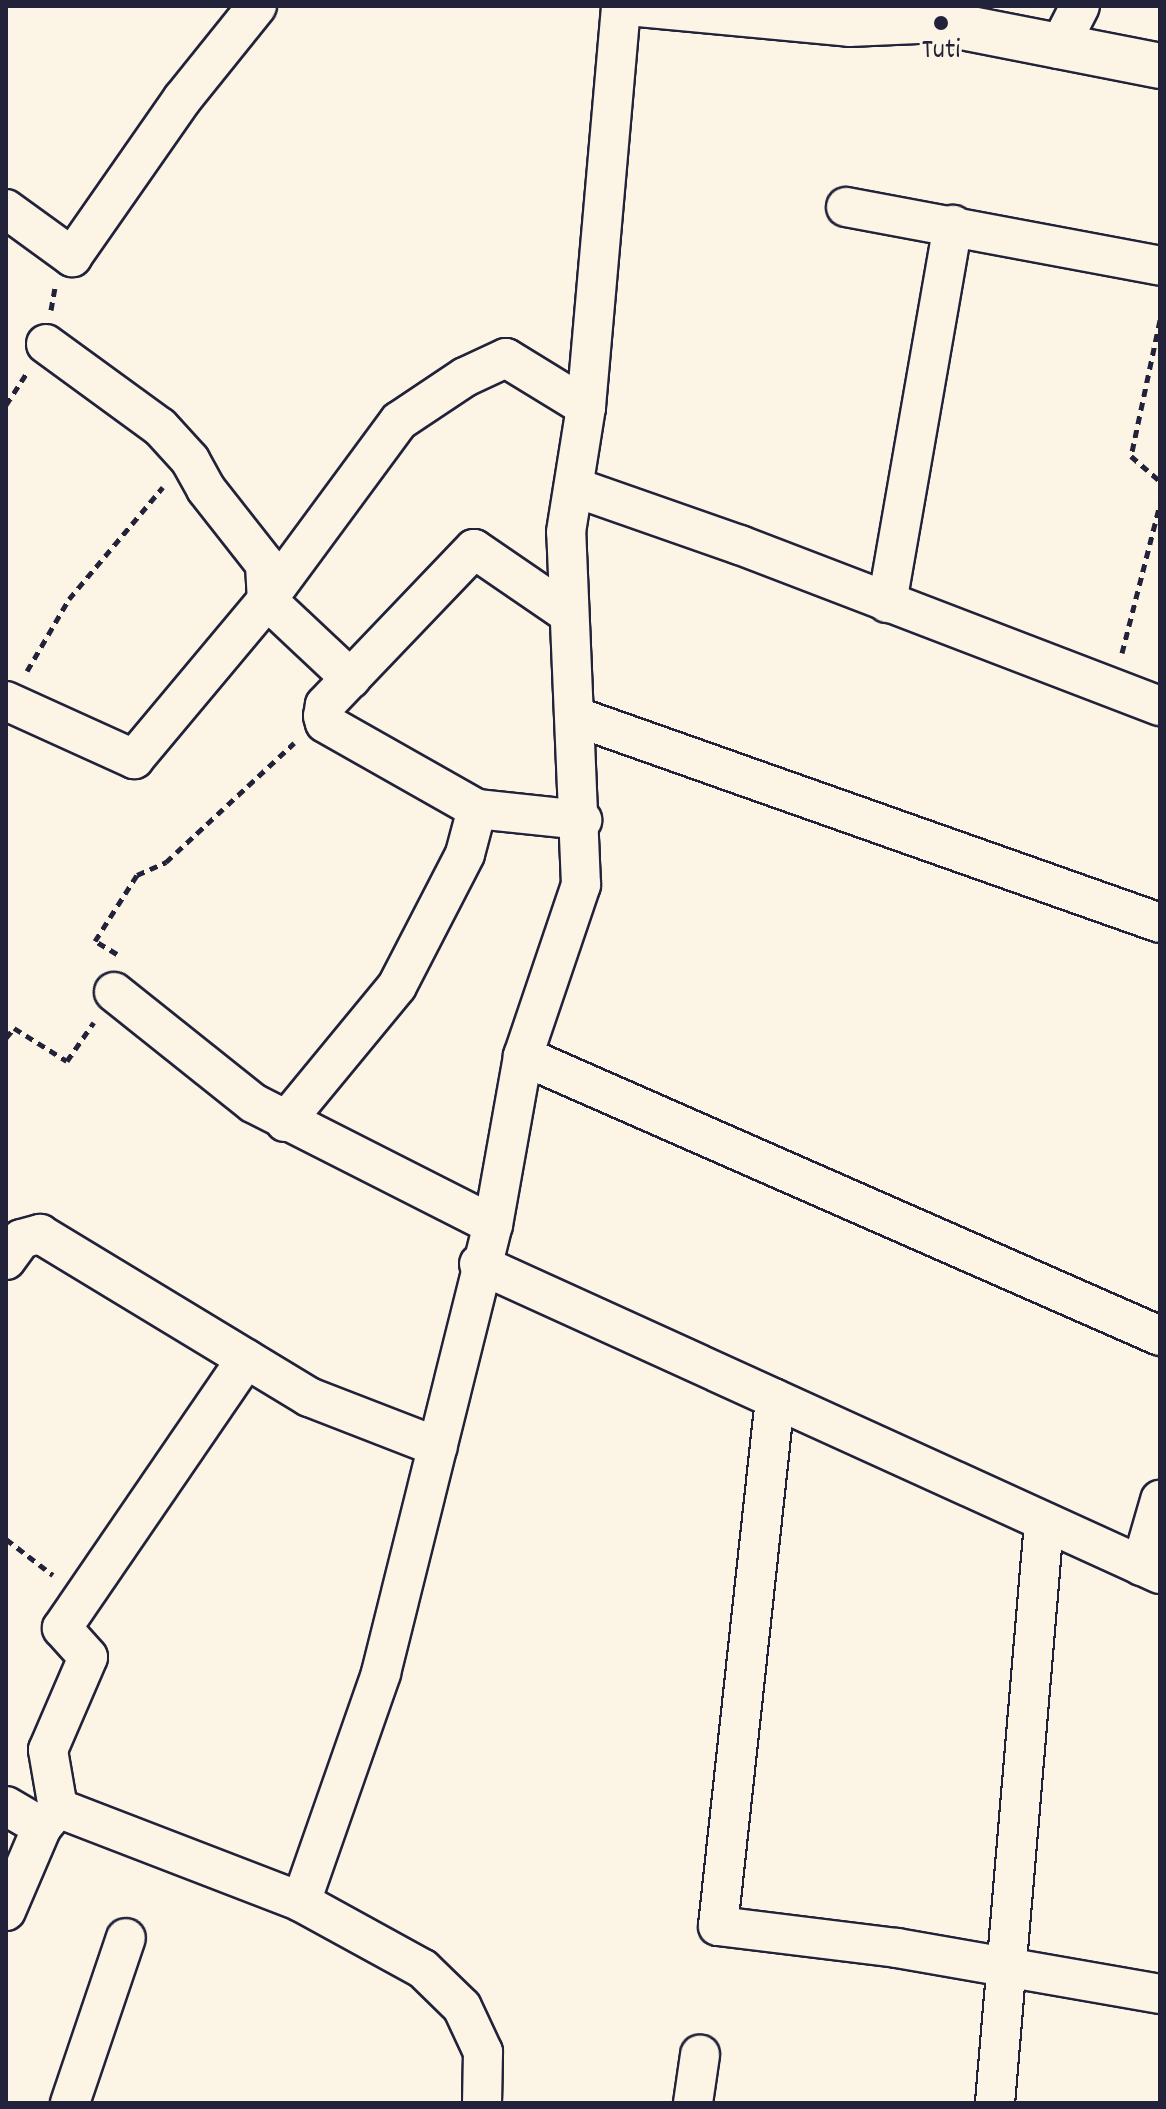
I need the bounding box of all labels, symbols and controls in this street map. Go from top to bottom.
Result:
marker: Tuti [932,14,950,32]
place label: Tuti [922,35,960,69]

